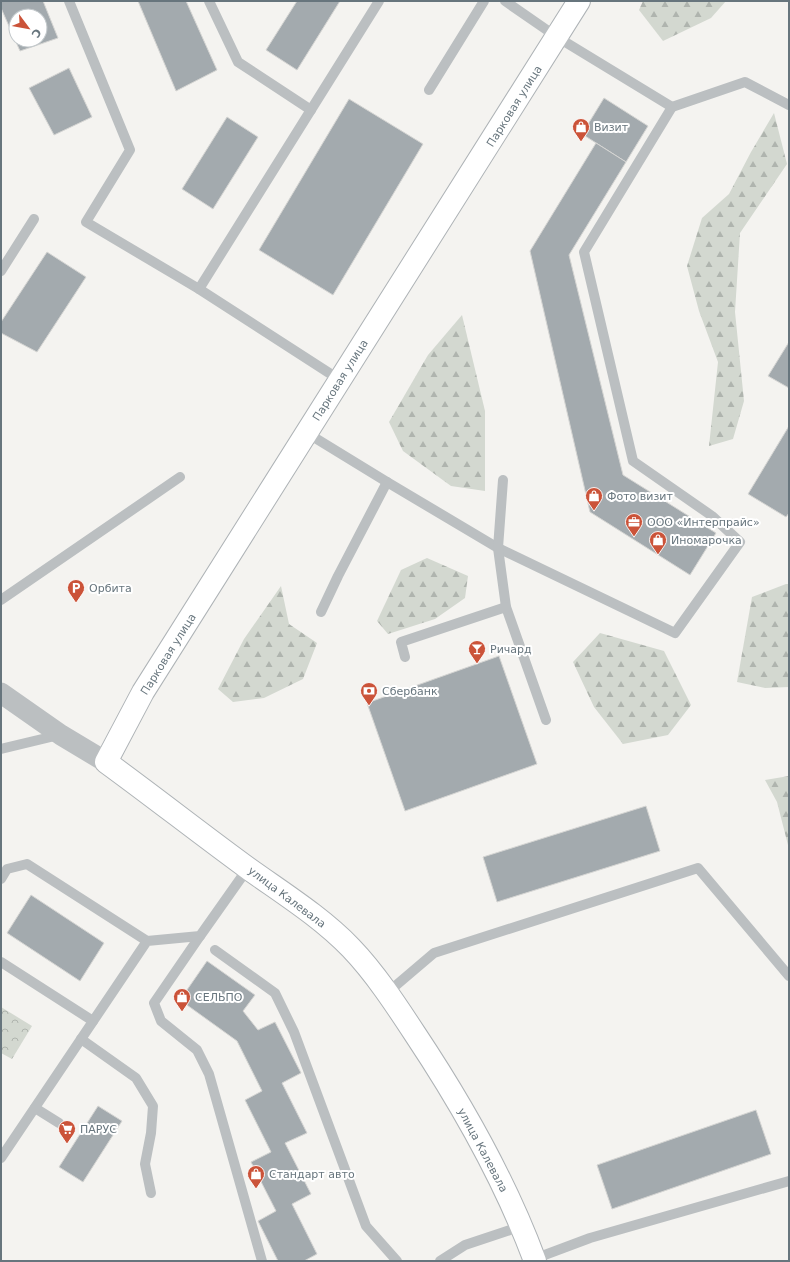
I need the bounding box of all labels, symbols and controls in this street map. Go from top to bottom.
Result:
north arrow [8,8,48,48]
text: С [28,26,44,40]
street label: Парковая улица [484,63,545,149]
shop icon: Визит [571,117,591,142]
place label: Визит [594,121,629,134]
street label: Парковая улица [310,337,371,423]
shop icon: Фото визит [584,486,604,511]
place label: Фото визит [607,490,673,503]
office icon: ООО «Интерпрайс» [624,512,644,537]
place label: ООО «Интерпрайс» [647,516,760,529]
shop icon: Иномарочка [648,530,668,555]
place label: Иномарочка [671,534,742,547]
parking icon: Орбита [66,578,86,603]
place label: Орбита [89,582,132,595]
street label: Парковая улица [138,611,199,697]
bar icon: Ричард [467,639,487,664]
place label: Ричард [490,643,532,656]
bank icon: Сбербанк [359,681,379,706]
place label: Сбербанк [382,685,438,698]
street label: улица Калевала [245,864,328,931]
shop icon: СЕЛЬПО [172,987,192,1012]
place label: СЕЛЬПО [195,991,243,1004]
street label: улица Калевала [455,1106,510,1195]
supermarket icon: ПАРУС [57,1119,77,1144]
place label: ПАРУС [80,1123,117,1136]
shop icon: Стандарт авто [246,1164,266,1189]
place label: Стандарт авто [269,1168,355,1181]

